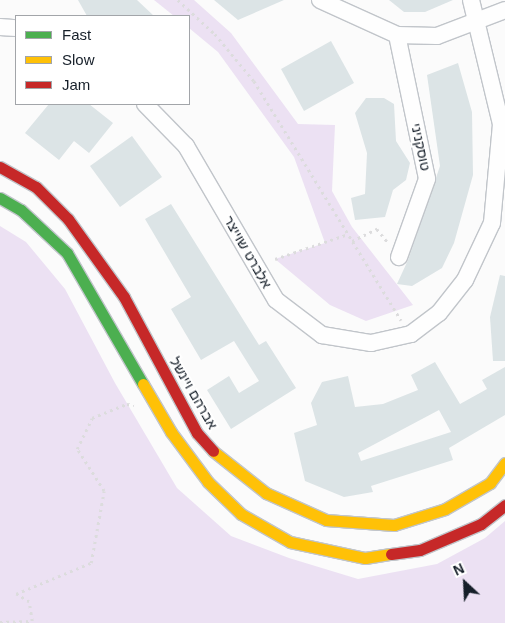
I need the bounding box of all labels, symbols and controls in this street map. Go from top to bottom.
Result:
legend [15,15,190,105]
text: Fast [62,26,91,43]
text: Slow [62,51,95,68]
text: Jam [62,76,90,93]
street label: טוסקניני [408,122,434,172]
street label: אלברט שוייצר [221,213,275,291]
street label: אברהם ויינשל [167,354,221,432]
north arrow [440,558,490,608]
text: N [451,560,467,579]

